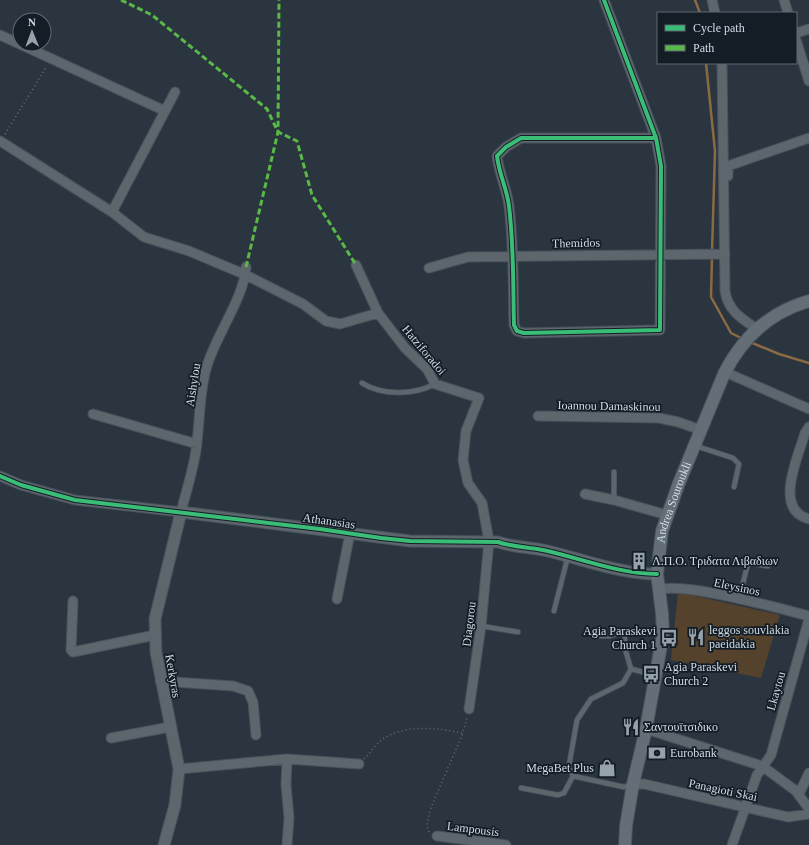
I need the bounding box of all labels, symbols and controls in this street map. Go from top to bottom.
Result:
north arrow [12,12,52,52]
legend [657,12,797,64]
text: N [28,16,36,28]
text: Cycle path [693,21,745,35]
text: Path [693,41,714,55]
street label: Themidos [552,236,600,250]
street label: Hatziforadoi [399,322,449,378]
street label: Aishylou [183,362,203,408]
street label: Ioannou Damaskinou [557,398,661,414]
street label: Andrea Souroukli [654,459,694,544]
street label: Athanasias [302,510,356,532]
building icon: Λ.Π.Ο. Τριδατα Λιβαδιων [629,551,649,571]
place label: Λ.Π.Ο. Τριδατα Λιβαδιων [652,554,779,568]
street label: Eleysinos [713,575,762,599]
street label: Diagorou [459,601,479,647]
place label: leggos souvlakia paeidakia [709,623,790,651]
place label: Agia Paraskevi Church 1 [583,624,657,652]
restaurant icon: leggos souvlakia paeidakia [686,627,706,647]
bus stop icon: Agia Paraskevi Church 1 [659,628,679,648]
street label: Kerkyras [162,653,184,699]
place label: Agia Paraskevi Church 2 [664,660,738,688]
bus stop icon: Agia Paraskevi Church 2 [641,664,661,684]
street label: Lkaytou [764,670,788,712]
restaurant icon: Σαντουϊτσιδικο [621,717,641,737]
place label: Σαντουϊτσιδικο [644,720,718,734]
bank icon: Eurobank [647,743,667,763]
place label: Eurobank [670,746,717,760]
shop icon: MegaBet Plus [597,758,617,778]
place label: MegaBet Plus [526,761,594,775]
street label: Panagioti Skai [687,776,759,804]
street label: Lampousis [446,819,500,839]

